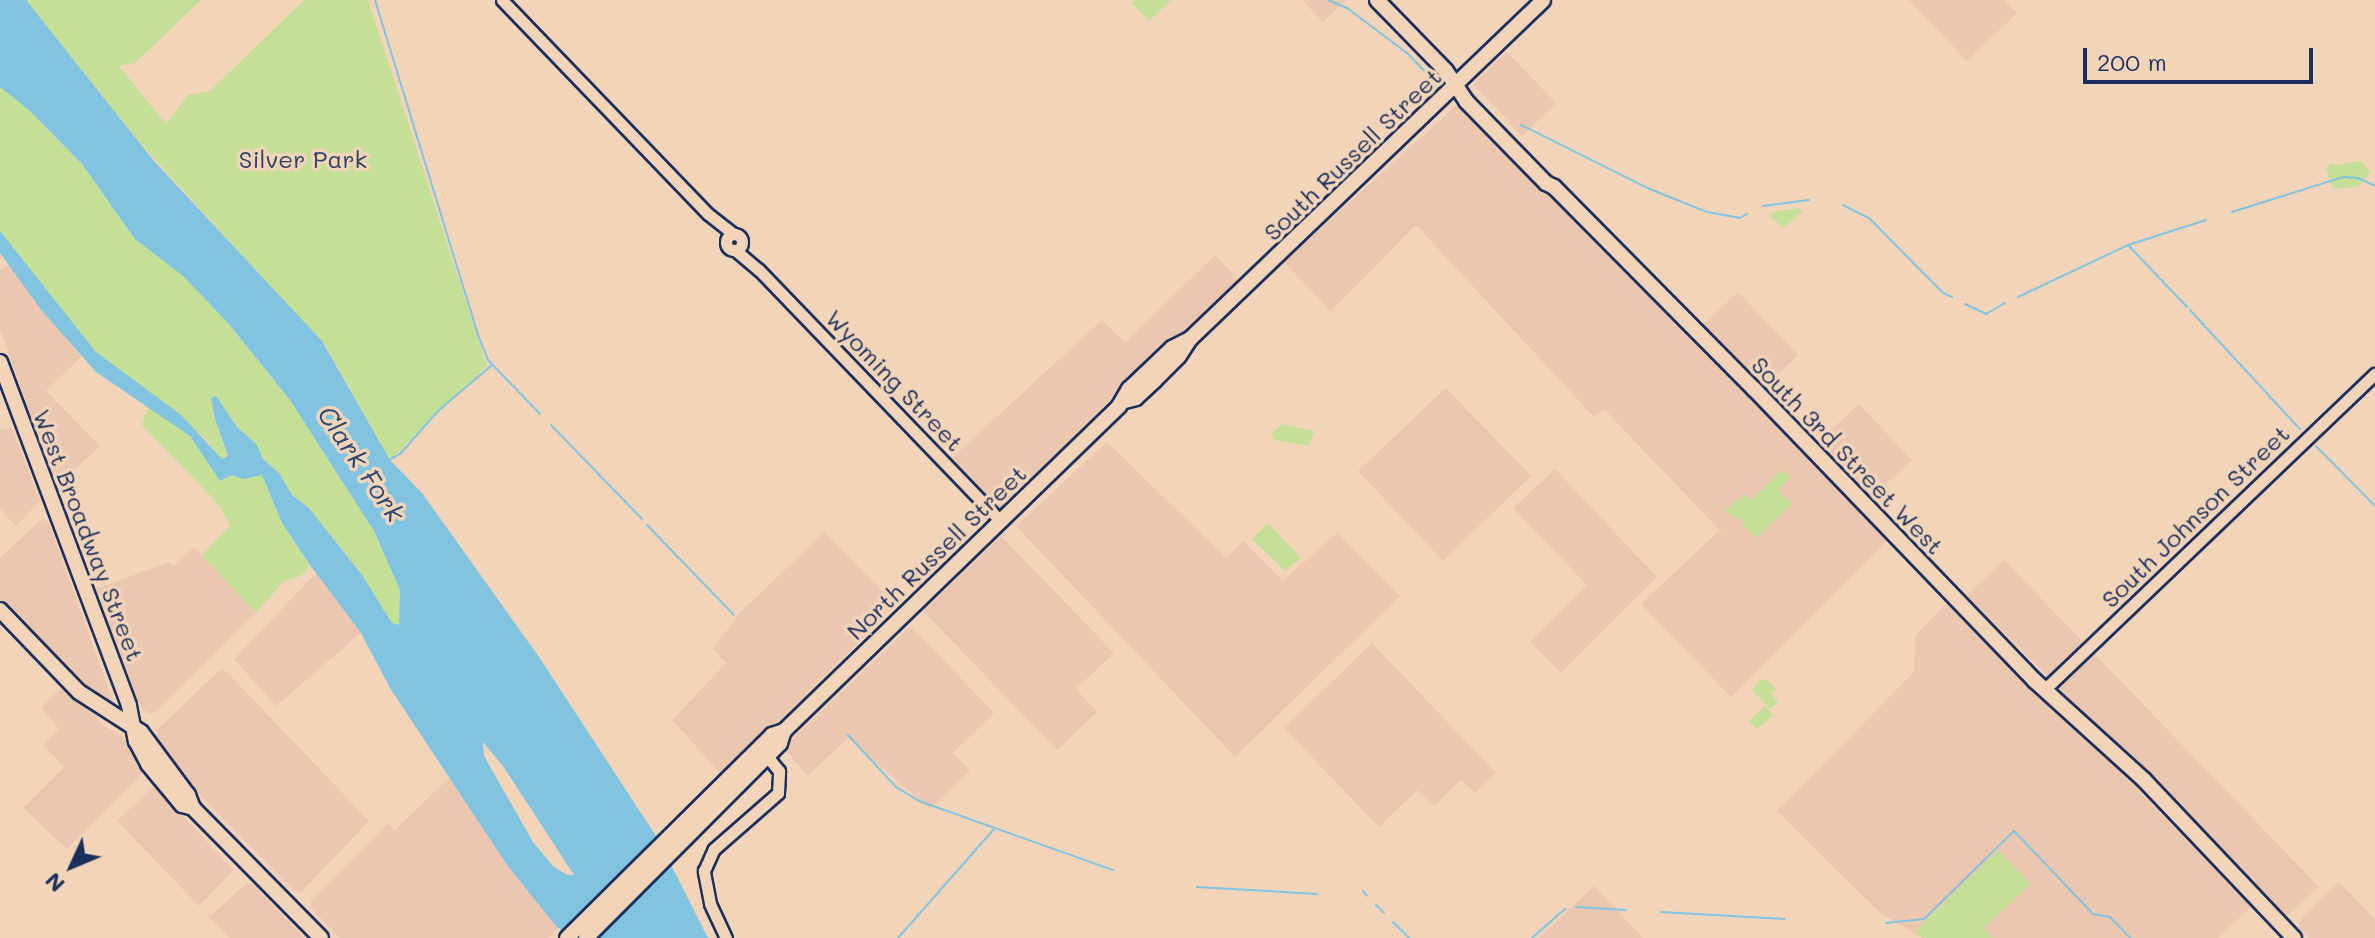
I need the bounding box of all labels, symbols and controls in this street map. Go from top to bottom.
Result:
scale bar [2087,32,2317,82]
text: 200 m [2097,46,2167,77]
street label: South Russell Street [1257,62,1447,246]
park label: Silver Park [239,145,367,173]
street label: Wyoming Street [820,303,970,457]
street label: South 3rd Street West [1746,350,1950,560]
water label: Clark Fork [311,400,411,528]
street label: West Broadway Street [28,405,150,665]
street label: South Johnson Street [2095,419,2295,613]
street label: North Russell Street [840,459,1032,645]
north arrow [32,826,112,906]
text: N [38,867,71,899]

